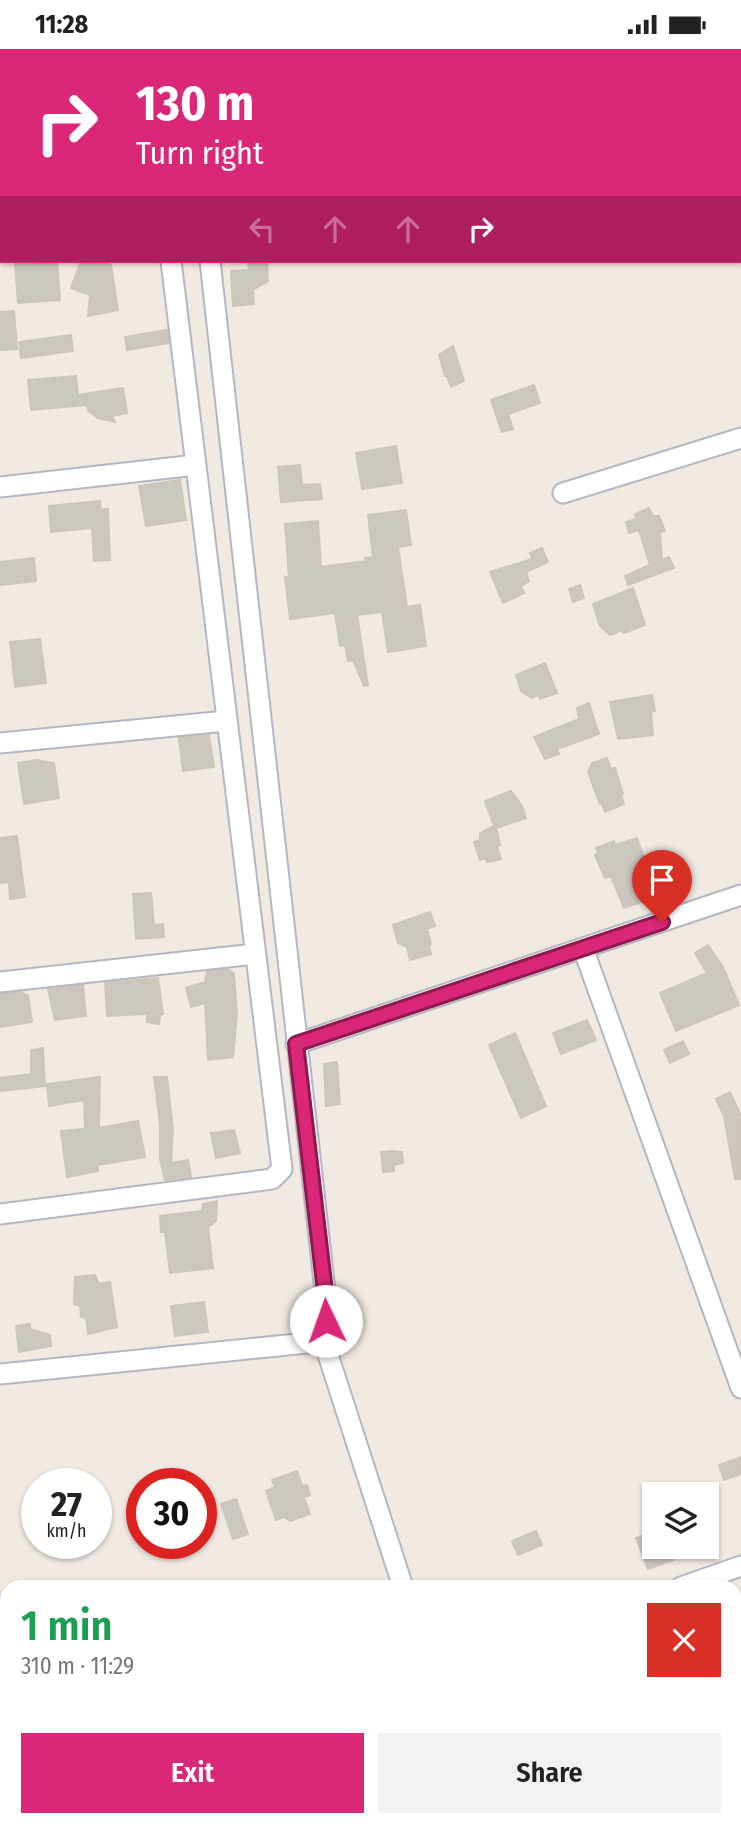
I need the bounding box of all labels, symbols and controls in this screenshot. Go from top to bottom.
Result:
text: 11:28 [35,9,88,40]
text: 130 m [136,74,254,133]
icon: right [21,77,112,168]
text: Turn right [136,134,263,172]
icon: left [243,210,281,248]
icon: ahead [316,210,354,248]
icon: ahead [389,210,427,248]
icon: right [462,210,500,248]
pin [632,850,692,922]
icon: arrive [643,861,681,899]
position arrow [289,1284,363,1358]
speed limit sign: 30 [126,1468,217,1559]
map controls [642,1482,719,1559]
button: layers [642,1482,719,1559]
text: 27 [51,1483,82,1525]
text: km/h [46,1520,87,1542]
text: 1 min [21,1601,112,1651]
button: close [647,1603,721,1677]
text: 310 m · 11:29 [21,1652,134,1680]
button: Exit [21,1733,364,1813]
button: Share [378,1733,721,1813]

